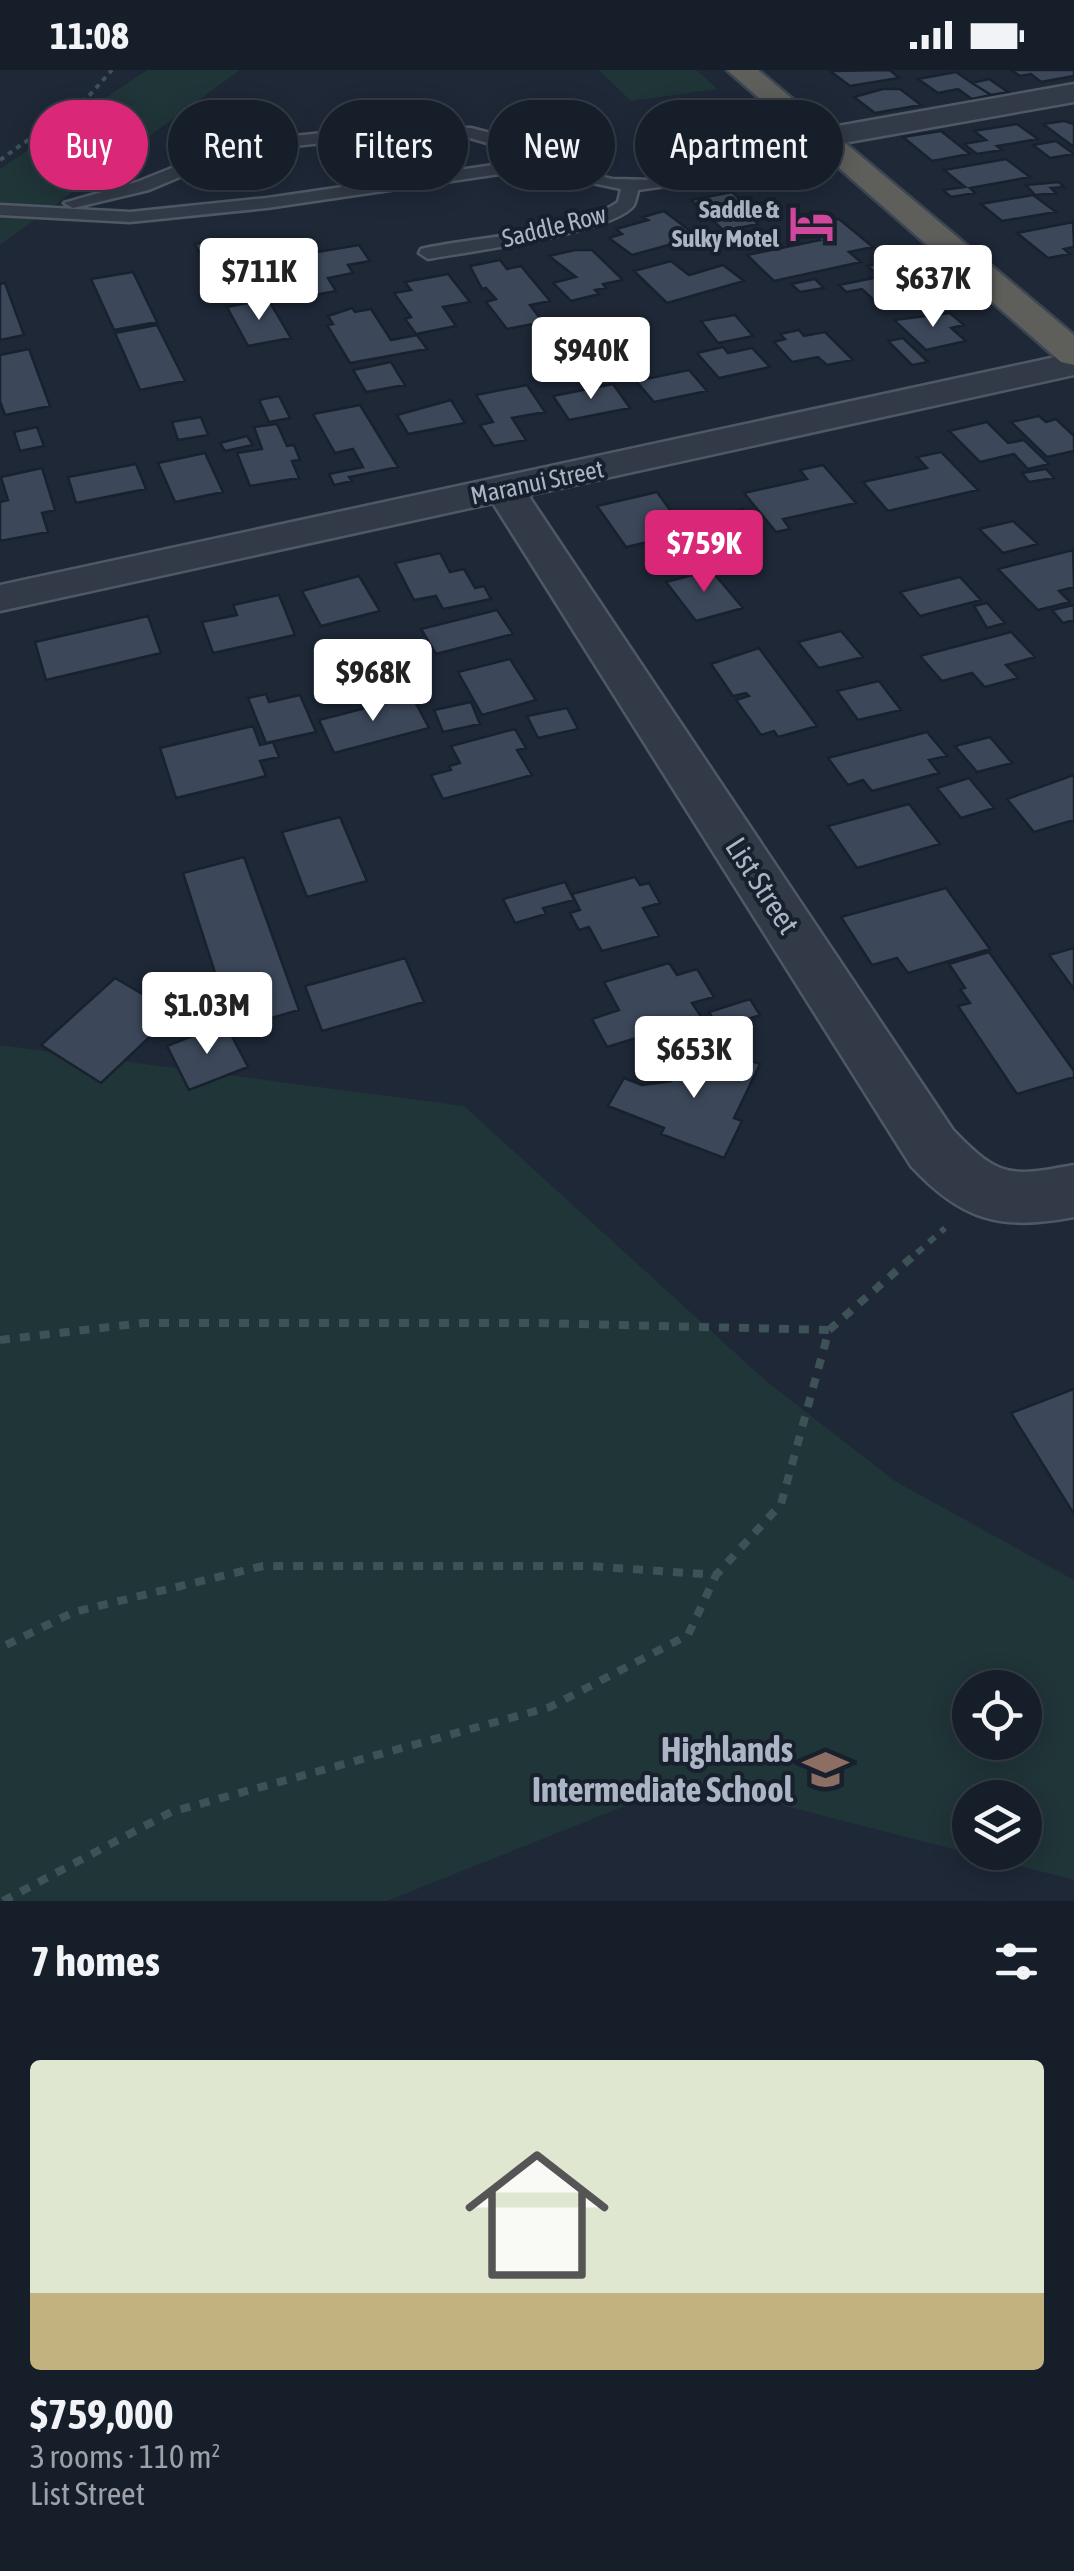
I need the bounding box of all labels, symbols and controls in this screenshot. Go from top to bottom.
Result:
text: 11:08 [50,14,129,57]
chip: Buy [30,100,148,190]
chip: Rent [168,100,298,190]
chip: Filters [318,100,468,190]
chip: New [488,100,615,190]
chip: Apartment [635,100,843,190]
place label: Saddle & Sulky Motel [672,195,780,252]
hotel icon: Saddle & Sulky Motel [788,199,836,247]
street label: Saddle Row [499,200,609,252]
pin: $711K [189,238,329,323]
pin: $637K [863,245,1003,330]
text: $711K [222,252,296,289]
text: $637K [896,259,970,296]
pin: $940K [521,317,661,402]
text: $940K [554,331,628,368]
street label: Maranui Street [468,454,606,510]
pin: $759K [634,510,774,595]
text: $759K [667,524,741,561]
pin: $968K [303,639,443,724]
text: $968K [336,653,410,690]
street label: List Street [719,831,806,940]
pin: $1.03M [126,972,288,1057]
text: $1.03M [164,986,250,1023]
pin: $653K [624,1016,764,1101]
text: $653K [657,1030,731,1067]
map controls [952,1670,1042,1870]
button: locate [952,1670,1042,1760]
place label: Highlands Intermediate School [532,1729,794,1809]
school or university icon: Highlands Intermediate School [802,1746,850,1794]
button: layers [952,1780,1042,1870]
icon: filters [989,1934,1044,1989]
text: 7 homes [30,1937,160,1985]
icon: home [447,2125,627,2305]
text: $759,000 [30,2390,174,2438]
text: 3 rooms · 110 m² [30,2438,220,2475]
text: List Street [30,2475,145,2512]

